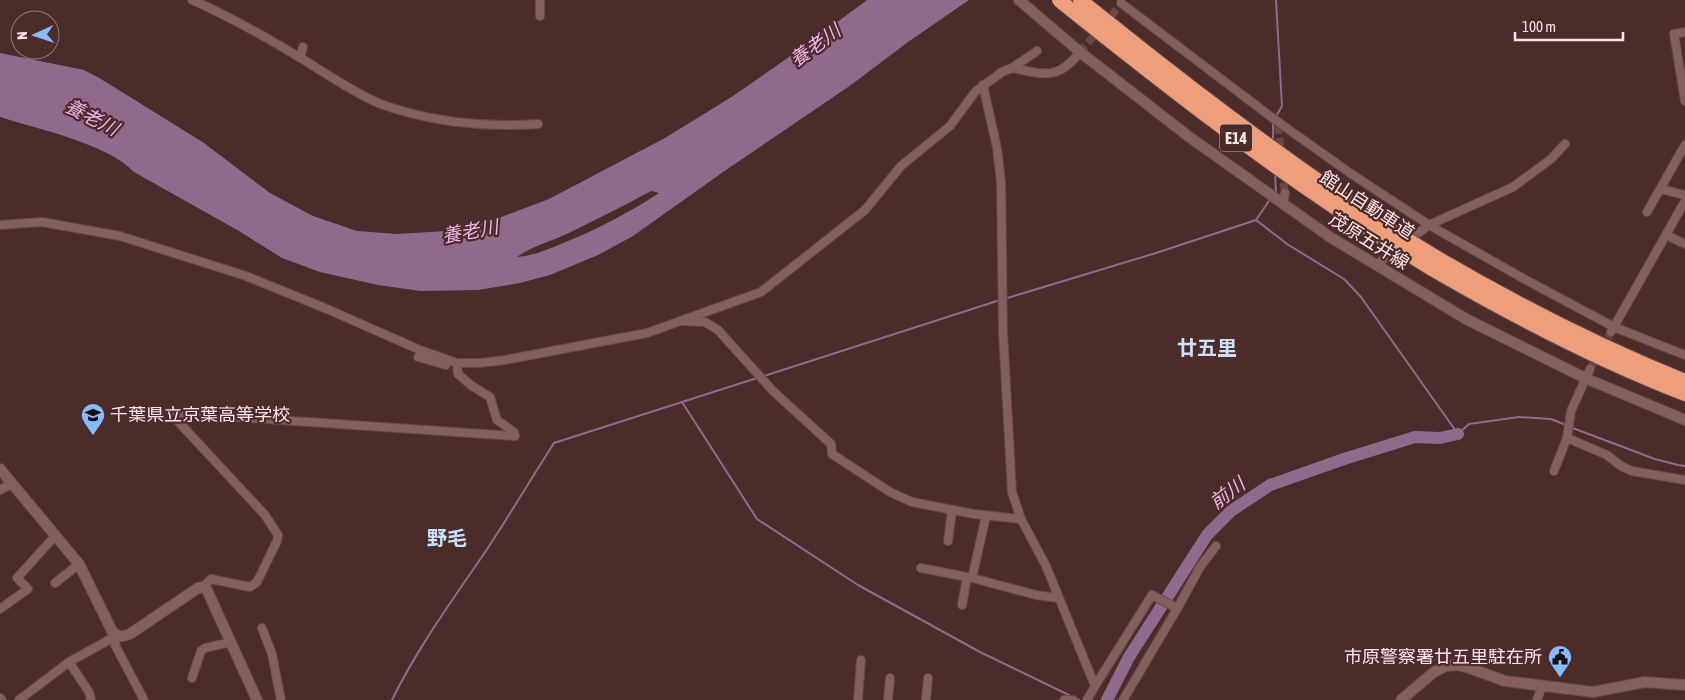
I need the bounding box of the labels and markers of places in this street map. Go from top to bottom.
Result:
school or university icon: 千葉県立京葉高等学校 [80,402,106,436]
place label: 千葉県立京葉高等学校 [110,404,290,425]
public building icon: 市原警察署廿五里駐在所 [1547,644,1573,678]
place label: 市原警察署廿五里駐在所 [1344,646,1542,667]

